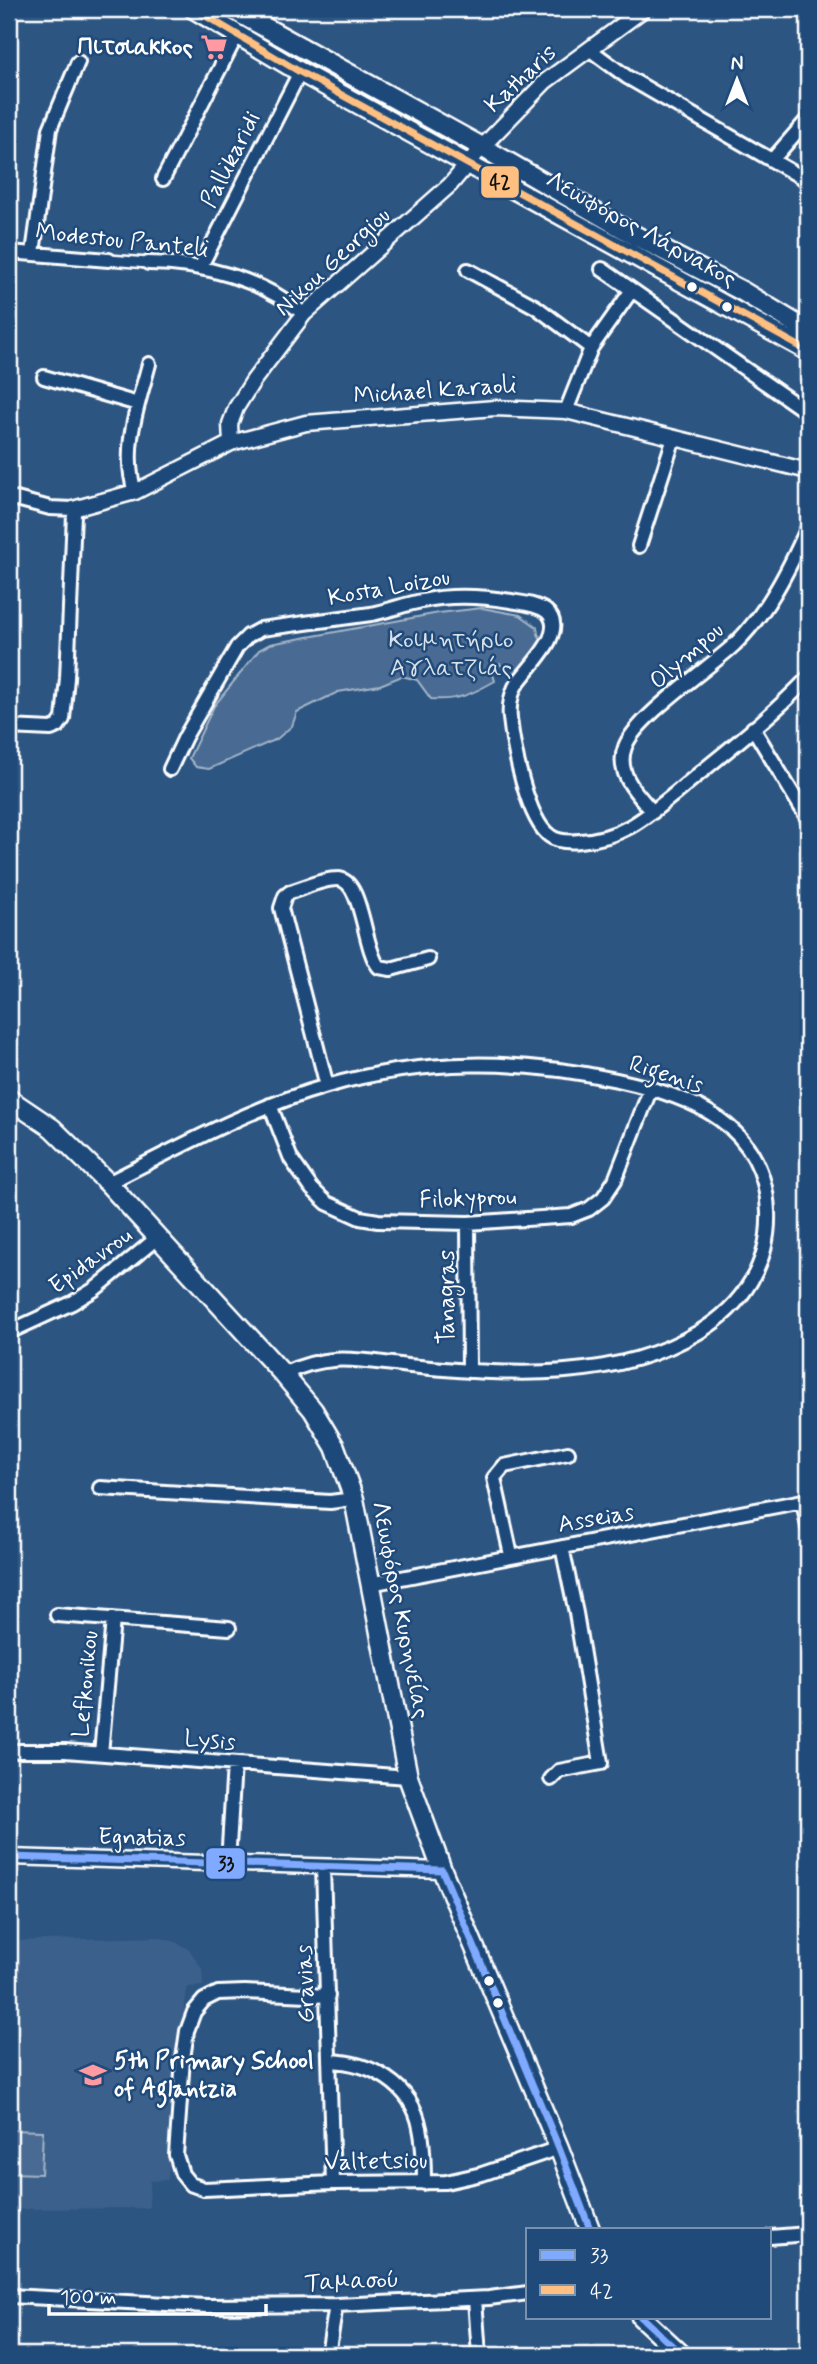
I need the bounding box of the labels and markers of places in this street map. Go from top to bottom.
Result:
place label: Πιτσιακκος [78,32,193,63]
supermarket icon: Πιτσιακκος [199,32,229,62]
unlabelled marker [685,280,699,294]
unlabelled marker [720,300,734,314]
unlabelled marker [482,1974,496,1988]
unlabelled marker [491,1996,505,2010]
place label: 5th Primary School of Aglantzia [114,2046,314,2108]
school or university icon: 5th Primary School of Aglantzia [78,2060,108,2090]

